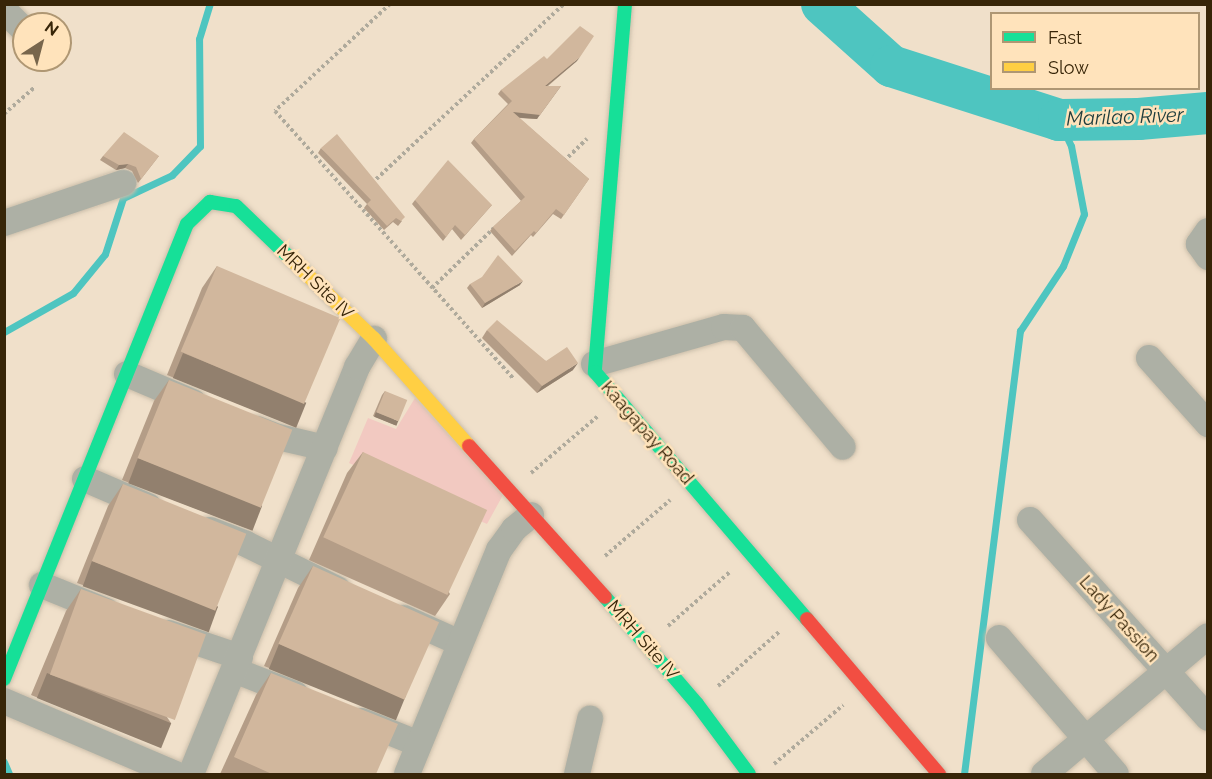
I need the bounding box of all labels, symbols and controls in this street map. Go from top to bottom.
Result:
north arrow [12,12,72,72]
legend [990,12,1200,90]
text: N [41,17,62,40]
text: Fast [1048,27,1082,48]
text: Slow [1048,57,1089,78]
water label: Marilao River [1066,103,1184,131]
street label: MRH Site IV [272,240,358,324]
street label: Kaagapay Road [596,377,698,489]
street label: Lady Passion [1074,571,1164,667]
street label: MRH Site IV [603,596,683,684]

